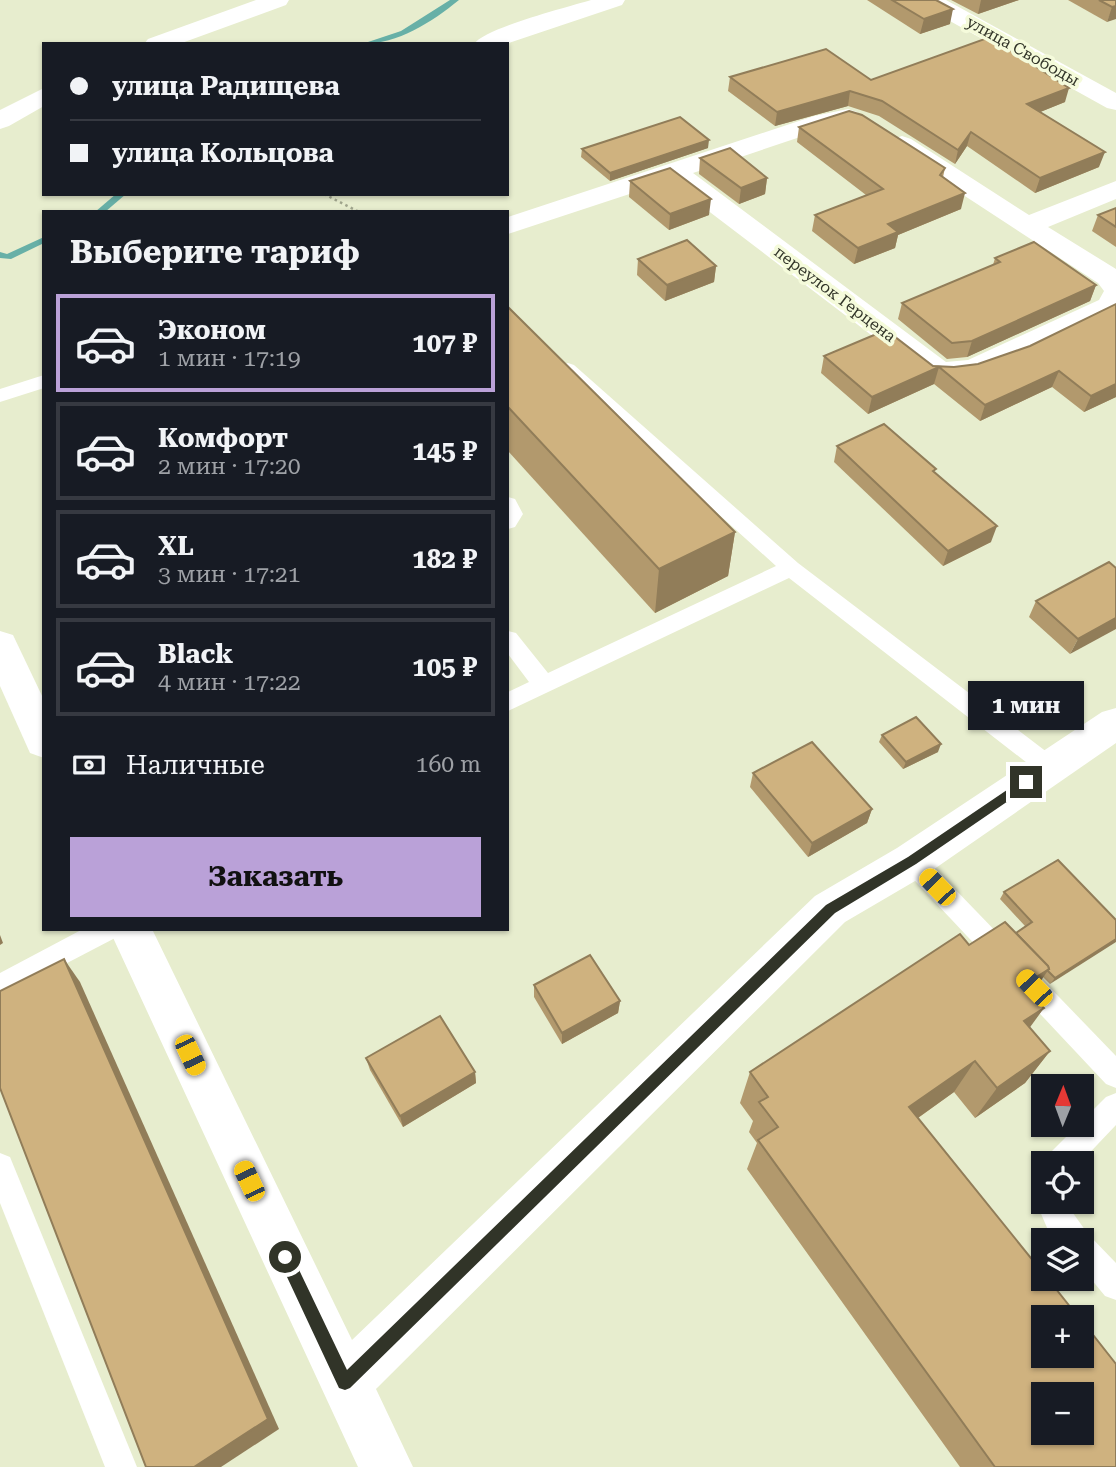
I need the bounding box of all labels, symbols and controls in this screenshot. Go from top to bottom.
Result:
street label: улица Свободы [963,12,1083,90]
text: улица Радищева [112,71,340,101]
text: улица Кольцова [112,138,334,168]
text: Выберите тариф [70,233,360,271]
street label: переулок Герцена [771,242,900,346]
icon: car [74,312,137,375]
text: Эконом [158,315,266,345]
text: 107 ₽ [412,328,477,358]
text: 1 мин · 17:19 [158,345,301,372]
icon: car [74,420,137,483]
text: Комфорт [158,423,288,453]
text: 145 ₽ [412,436,477,466]
text: 2 мин · 17:20 [158,453,301,480]
icon: car [74,528,137,591]
text: XL [158,531,194,561]
text: 182 ₽ [412,544,477,574]
text: 3 мин · 17:21 [158,561,301,588]
icon: car [74,636,137,699]
text: Black [158,639,233,669]
text: 105 ₽ [412,652,477,682]
text: 4 мин · 17:22 [158,669,301,696]
callout: 1 мин [968,680,1084,730]
text: 1 мин [992,692,1060,719]
icon: cash [70,746,108,784]
text: Наличные [126,750,265,780]
text: 160 m [416,751,481,778]
route end [1010,766,1042,798]
button: Заказать [70,837,481,917]
car [915,865,960,909]
car [1012,966,1057,1010]
car [172,1032,209,1078]
north arrow [1031,1074,1094,1138]
map controls [1031,1074,1094,1445]
button: locate [1031,1151,1094,1214]
car [231,1158,268,1204]
button: layers [1031,1228,1094,1291]
route start [269,1241,301,1273]
button: + [1031,1305,1094,1368]
button: − [1031,1382,1094,1445]

